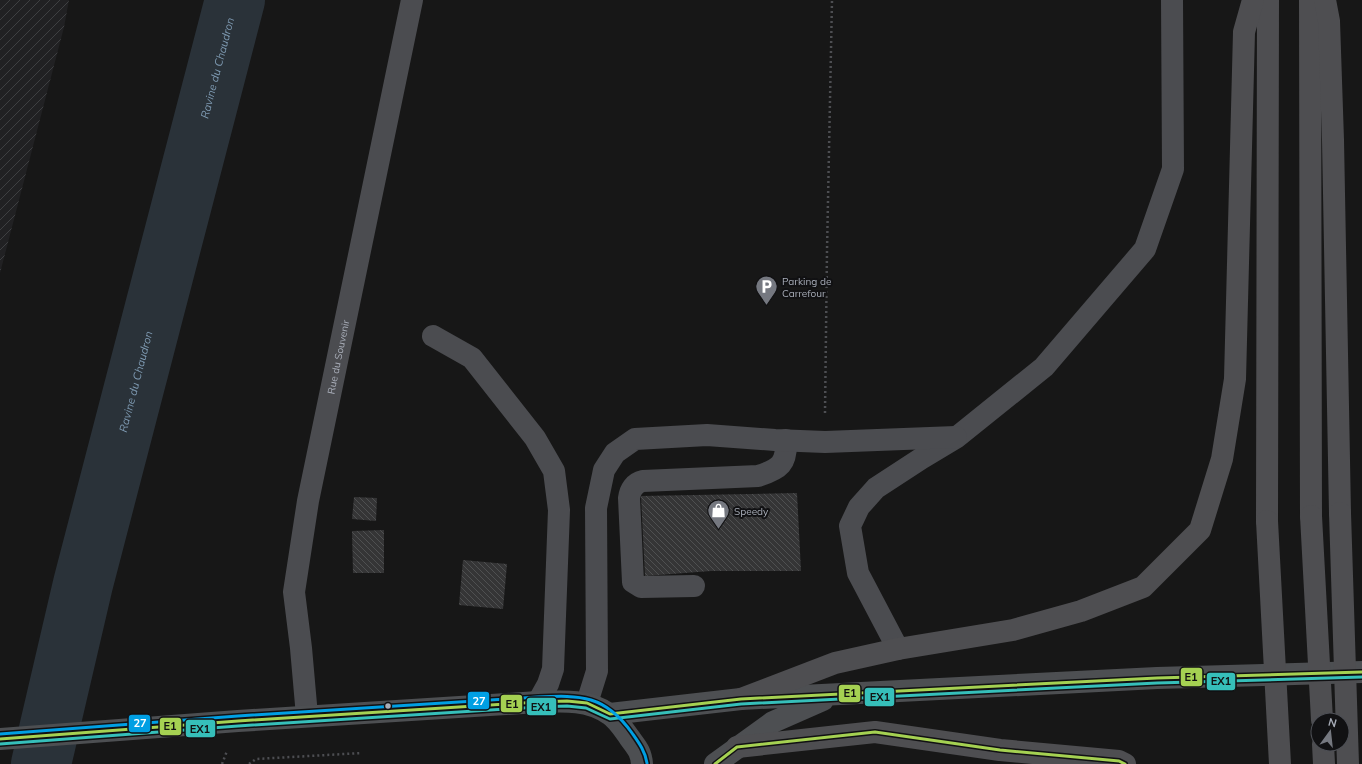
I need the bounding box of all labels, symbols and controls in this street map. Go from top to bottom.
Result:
water label: Ravine du Chaudron [197,16,237,120]
parking icon: Parking de Carrefour [754,274,780,307]
place label: Parking de Carrefour [782,275,831,300]
street label: Rue du Souvenir [324,318,353,395]
water label: Ravine du Chaudron [116,329,156,434]
shop icon: Speedy [706,498,732,531]
place label: Speedy [734,505,769,518]
line badge: E1 [1180,667,1203,687]
text: E1 [1184,670,1198,684]
line badge: EX1 [1206,672,1236,691]
text: EX1 [1211,674,1232,688]
line badge: E1 [838,684,861,703]
text: E1 [843,686,857,700]
line badge: EX1 [864,687,895,707]
text: EX1 [870,690,891,704]
line badge: 27 [467,691,490,710]
text: 27 [472,694,486,708]
line badge: E1 [500,694,523,713]
text: E1 [505,697,519,711]
line badge: EX1 [526,697,557,716]
text: EX1 [531,700,552,714]
unlabelled marker [383,701,393,711]
north arrow [1310,712,1350,752]
line badge: 27 [128,714,151,733]
text: N [1327,715,1338,730]
text: 27 [133,716,147,730]
line badge: E1 [159,717,182,736]
text: E1 [163,719,177,733]
line badge: EX1 [185,719,216,738]
text: EX1 [190,722,211,736]

